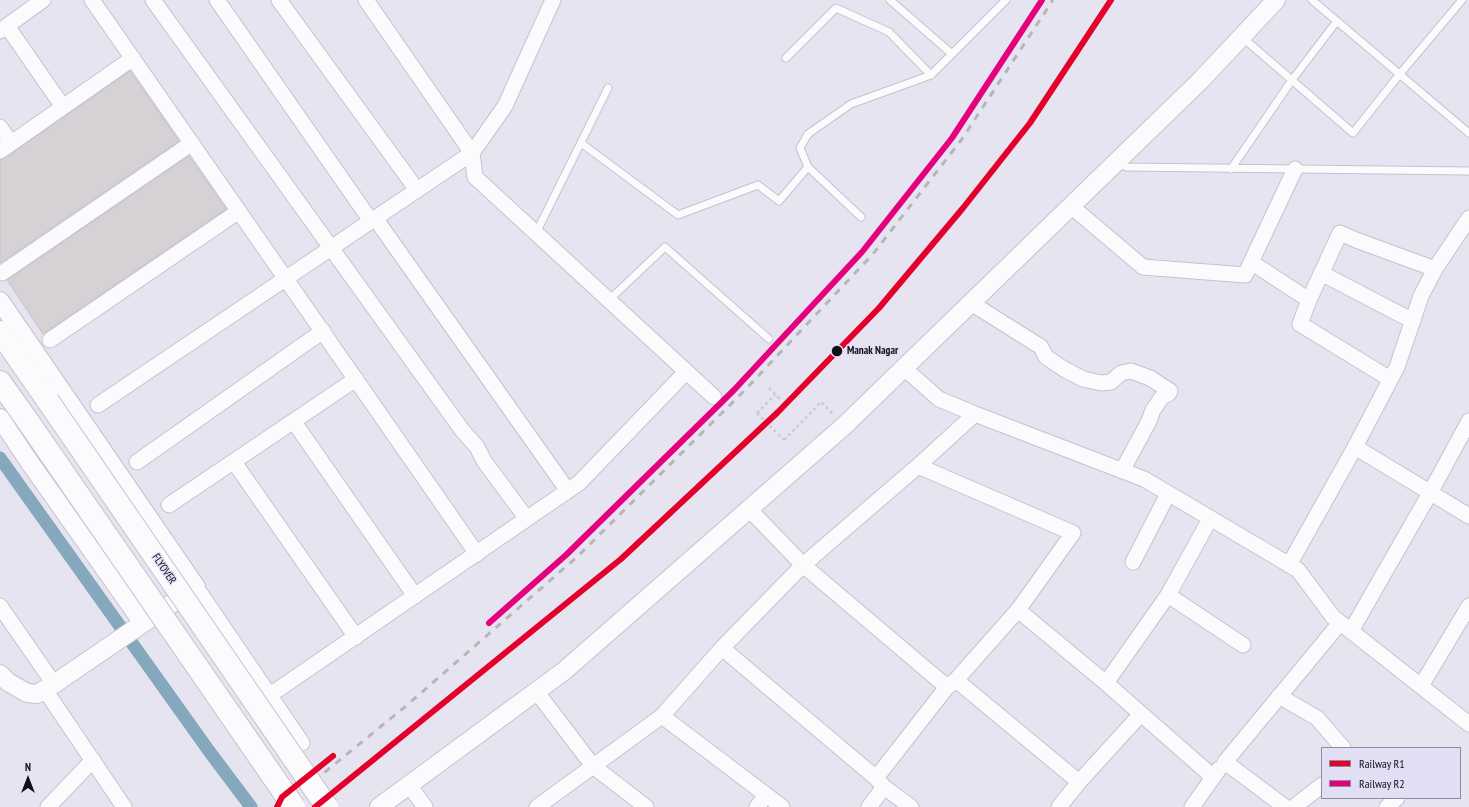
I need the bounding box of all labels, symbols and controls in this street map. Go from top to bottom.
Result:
marker: Manak Nagar [830,344,844,358]
place label: Manak Nagar [847,344,898,358]
street label: FLYOVER [149,551,179,587]
legend [1321,747,1461,799]
text: Railway R1 [1359,756,1405,771]
north arrow [8,759,48,799]
text: N [25,760,31,774]
text: Railway R2 [1359,776,1405,791]

